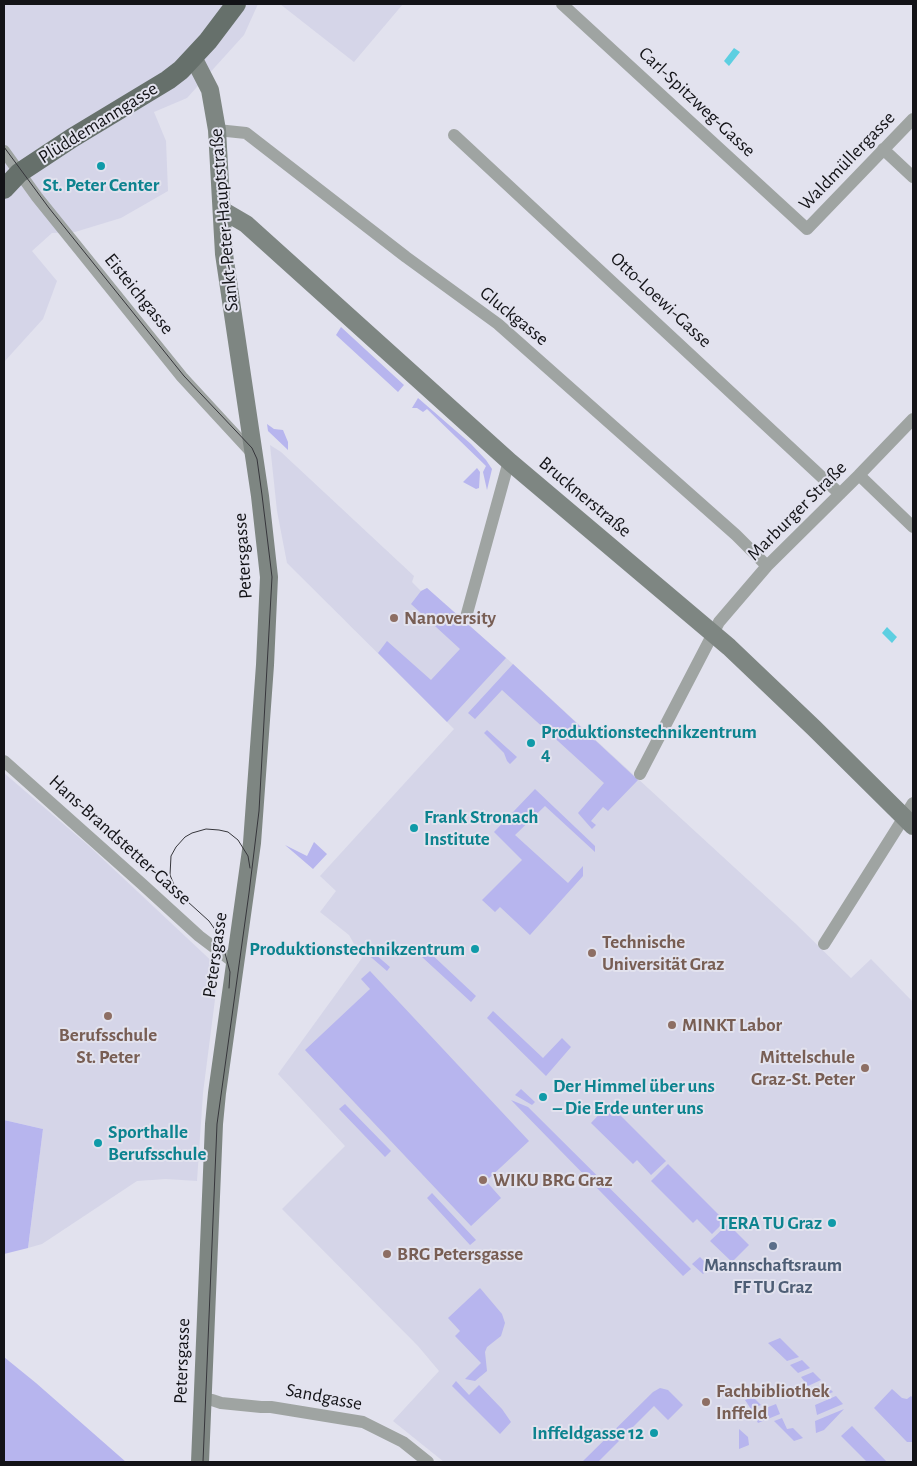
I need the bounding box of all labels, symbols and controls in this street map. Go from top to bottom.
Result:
street label: Carl-Spitzweg-Gasse [634,42,760,162]
street label: Plüddemanngasse [34,77,162,169]
street label: Waldmüllergasse [794,107,900,215]
street label: Sankt-Peter-Hauptstraße [205,127,243,313]
marker: St. Peter Center [95,160,107,172]
place label: St. Peter Center [43,174,159,196]
street label: Otto-Loewi-Gasse [606,247,716,353]
street label: Eisteichgasse [99,249,179,339]
street label: Gluckgasse [475,281,553,351]
street label: Brucknerstraße [534,452,636,542]
street label: Marburger Straße [743,457,851,565]
street label: Petersgasse [229,512,257,600]
place label: Nanoversity [404,607,496,629]
marker: Nanoversity [388,612,400,624]
place label: Produktionstechnikzentrum 4 [541,721,757,765]
marker: Produktionstechnikzentrum 4 [525,737,537,749]
street label: Hans-Brandstetter-Gasse [44,770,196,910]
place label: Frank Stronach Institute [424,806,538,850]
marker: Frank Stronach Institute [408,822,420,834]
street label: Petersgasse [198,911,232,999]
place label: Technische Universität Graz [602,931,724,975]
place label: Produktionstechnikzentrum [249,938,465,960]
marker: Produktionstechnikzentrum [469,943,481,955]
marker: Technische Universität Graz [586,947,598,959]
marker: Berufsschule St. Peter [102,1010,114,1022]
place label: MINKT Labor [682,1014,782,1036]
marker: MINKT Labor [666,1019,678,1031]
place label: Berufsschule St. Peter [59,1024,157,1068]
place label: Mittelschule Graz-St. Peter [751,1046,855,1090]
marker: Mittelschule Graz-St. Peter [859,1062,871,1074]
place label: Der Himmel über uns – Die Erde unter uns [553,1075,715,1119]
marker: Der Himmel über uns – Die Erde unter uns [537,1091,549,1103]
place label: Sporthalle Berufsschule [108,1121,206,1165]
marker: Sporthalle Berufsschule [92,1137,104,1149]
place label: WIKU BRG Graz [493,1169,613,1191]
marker: WIKU BRG Graz [477,1174,489,1186]
place label: TERA TU Graz [718,1212,822,1234]
marker: TERA TU Graz [826,1217,838,1229]
marker: Mannschaftsraum FF TU Graz [767,1240,779,1252]
place label: BRG Petersgasse [397,1243,523,1265]
marker: BRG Petersgasse [381,1248,393,1260]
place label: Mannschaftsraum FF TU Graz [704,1254,842,1298]
street label: Petersgasse [169,1318,195,1404]
street label: Sandgasse [284,1378,364,1416]
place label: Fachbibliothek Inffeld [716,1380,830,1424]
marker: Fachbibliothek Inffeld [700,1396,712,1408]
place label: Inffeldgasse 12 [532,1422,644,1444]
marker: Inffeldgasse 12 [648,1427,660,1439]

